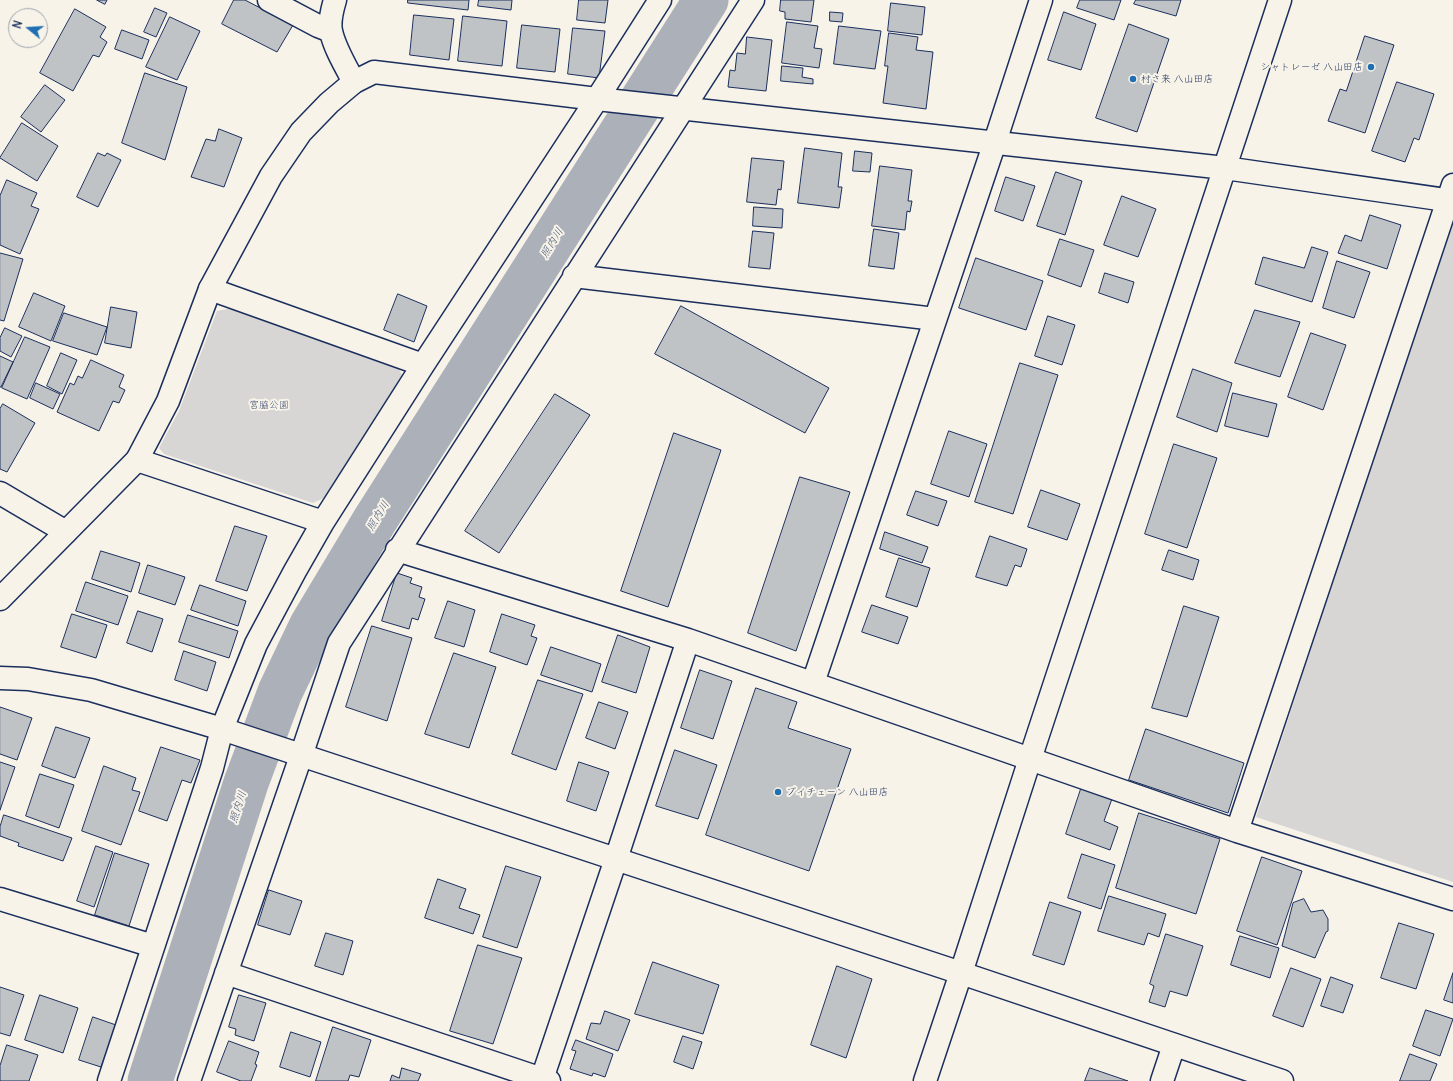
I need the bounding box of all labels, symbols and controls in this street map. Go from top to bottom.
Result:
north arrow [8,8,48,48]
text: N [10,19,25,30]
place label: シャトレーゼ 八山田店 [1260,61,1363,73]
marker: シャトレーゼ 八山田店 [1366,62,1376,72]
place label: 村さ来 八山田店 [1141,73,1213,85]
marker: 村さ来 八山田店 [1128,74,1138,84]
water label: 照内川 [538,226,566,260]
park label: 宮脇公園 [249,399,289,411]
water label: 照内川 [364,499,392,533]
place label: ブイチェーン 八山田店 [786,786,888,798]
marker: ブイチェーン 八山田店 [773,787,783,797]
water label: 照内川 [227,789,249,825]

